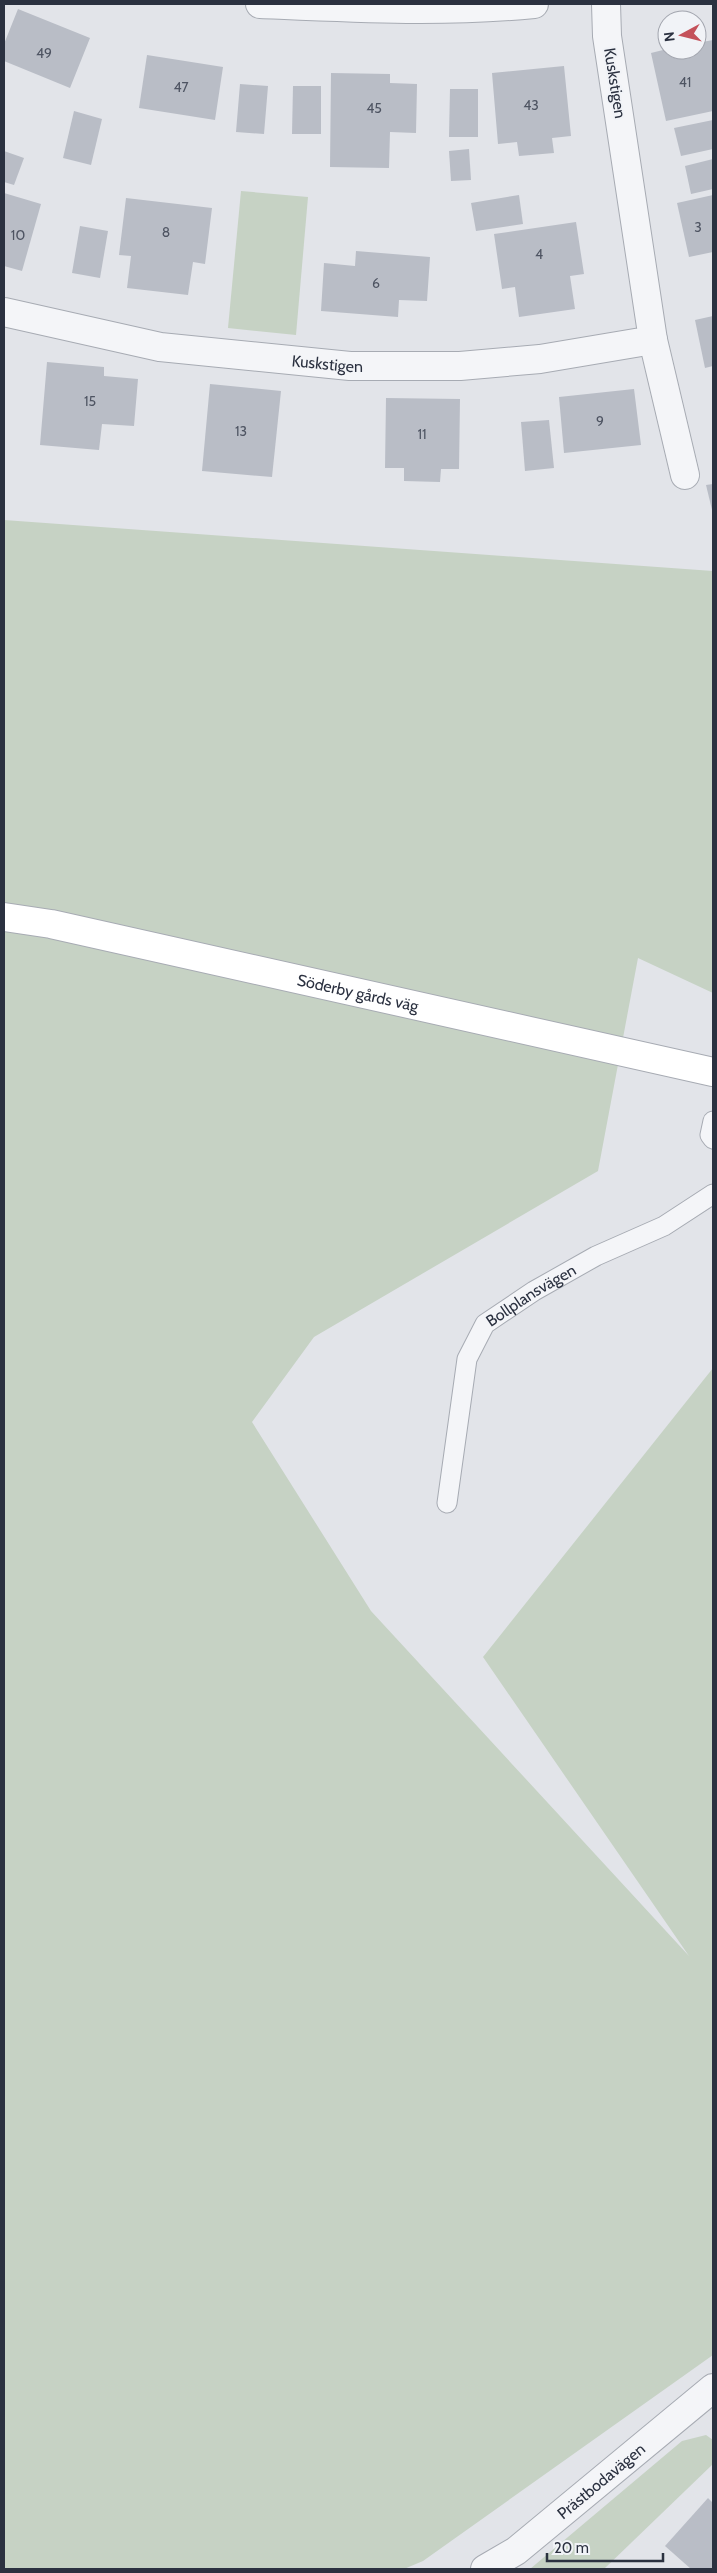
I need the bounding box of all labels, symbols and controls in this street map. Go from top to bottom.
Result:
north arrow [657,10,707,60]
text: N [660,31,679,43]
house number: 49 [36,44,52,62]
street label: Kuskstigen [600,46,630,120]
house number: 41 [679,73,691,91]
house number: 47 [173,78,189,96]
house number: 43 [523,96,539,114]
house number: 45 [366,99,382,117]
house number: 3 [694,218,702,236]
house number: 8 [162,223,170,241]
house number: 10 [11,226,25,244]
house number: 4 [535,245,543,263]
house number: 6 [372,274,380,292]
street label: Kuskstigen [291,351,363,376]
house number: 15 [84,392,96,410]
house number: 9 [596,412,604,430]
house number: 13 [235,422,247,440]
house number: 11 [417,425,427,443]
street label: Söderby gårds väg [295,970,421,1016]
street label: Bollplansvägen [482,1260,579,1330]
street label: Prästbodavägen [553,2439,649,2523]
scale bar [547,2530,663,2562]
text: 20 m [554,2539,589,2557]

